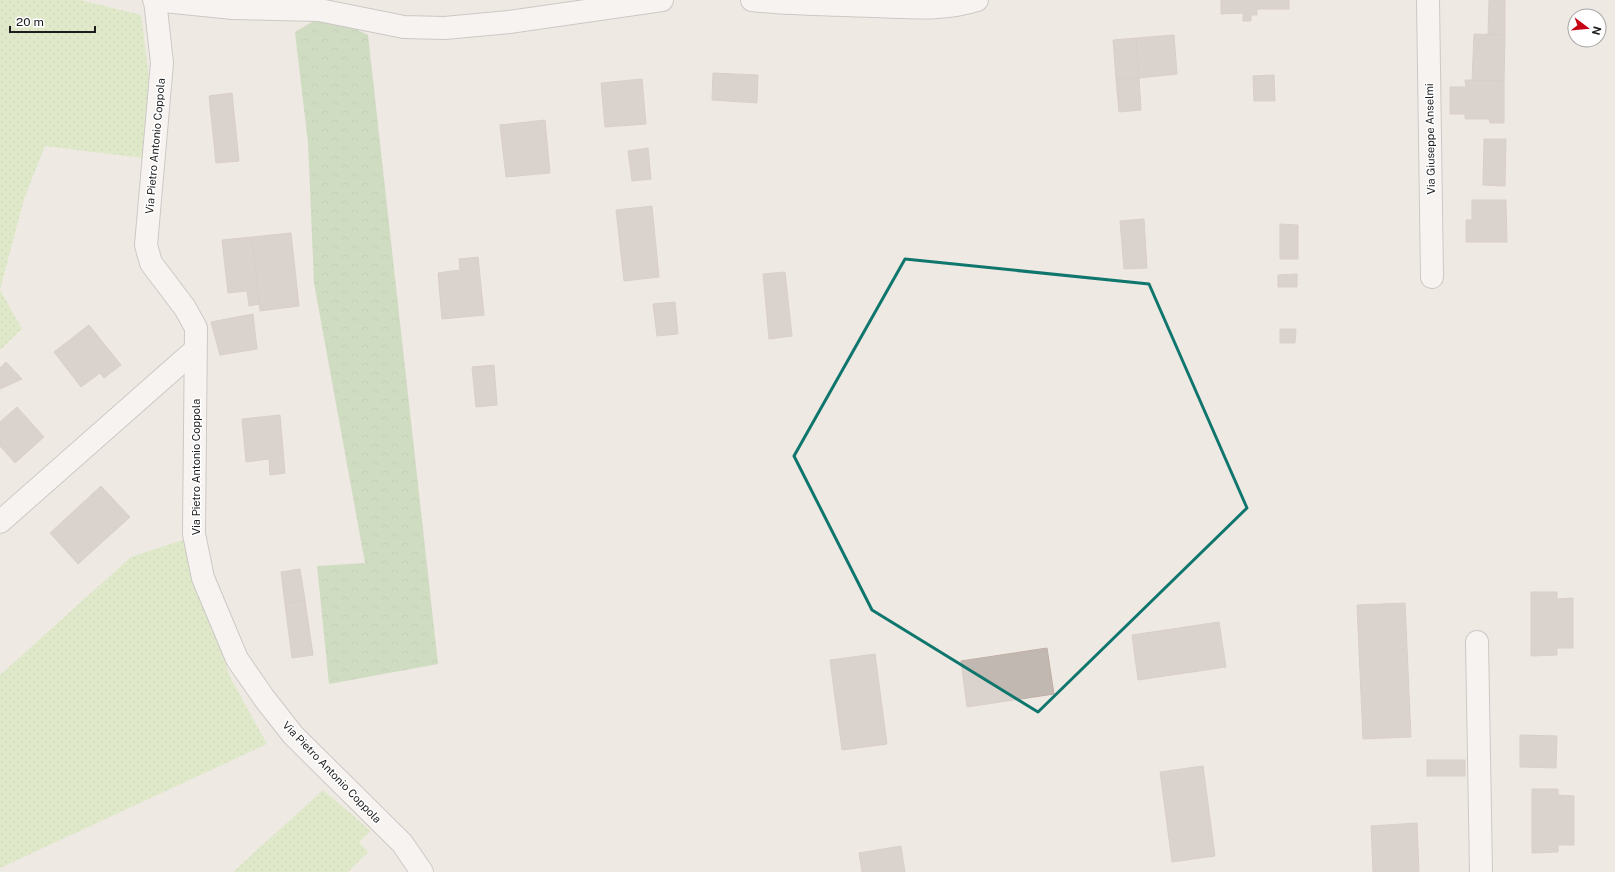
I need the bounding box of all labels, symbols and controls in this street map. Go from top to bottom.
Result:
scale bar [10,8,95,34]
north arrow [1567,8,1607,48]
text: 20 m [16,15,44,29]
text: N [1590,25,1604,37]
street label: Via Pietro Antonio Coppola [143,77,167,215]
street label: Via Giuseppe Anselmi [1423,83,1437,195]
street label: Via Pietro Antonio Coppola [190,399,202,535]
street label: Via Pietro Antonio Coppola [280,719,384,825]

